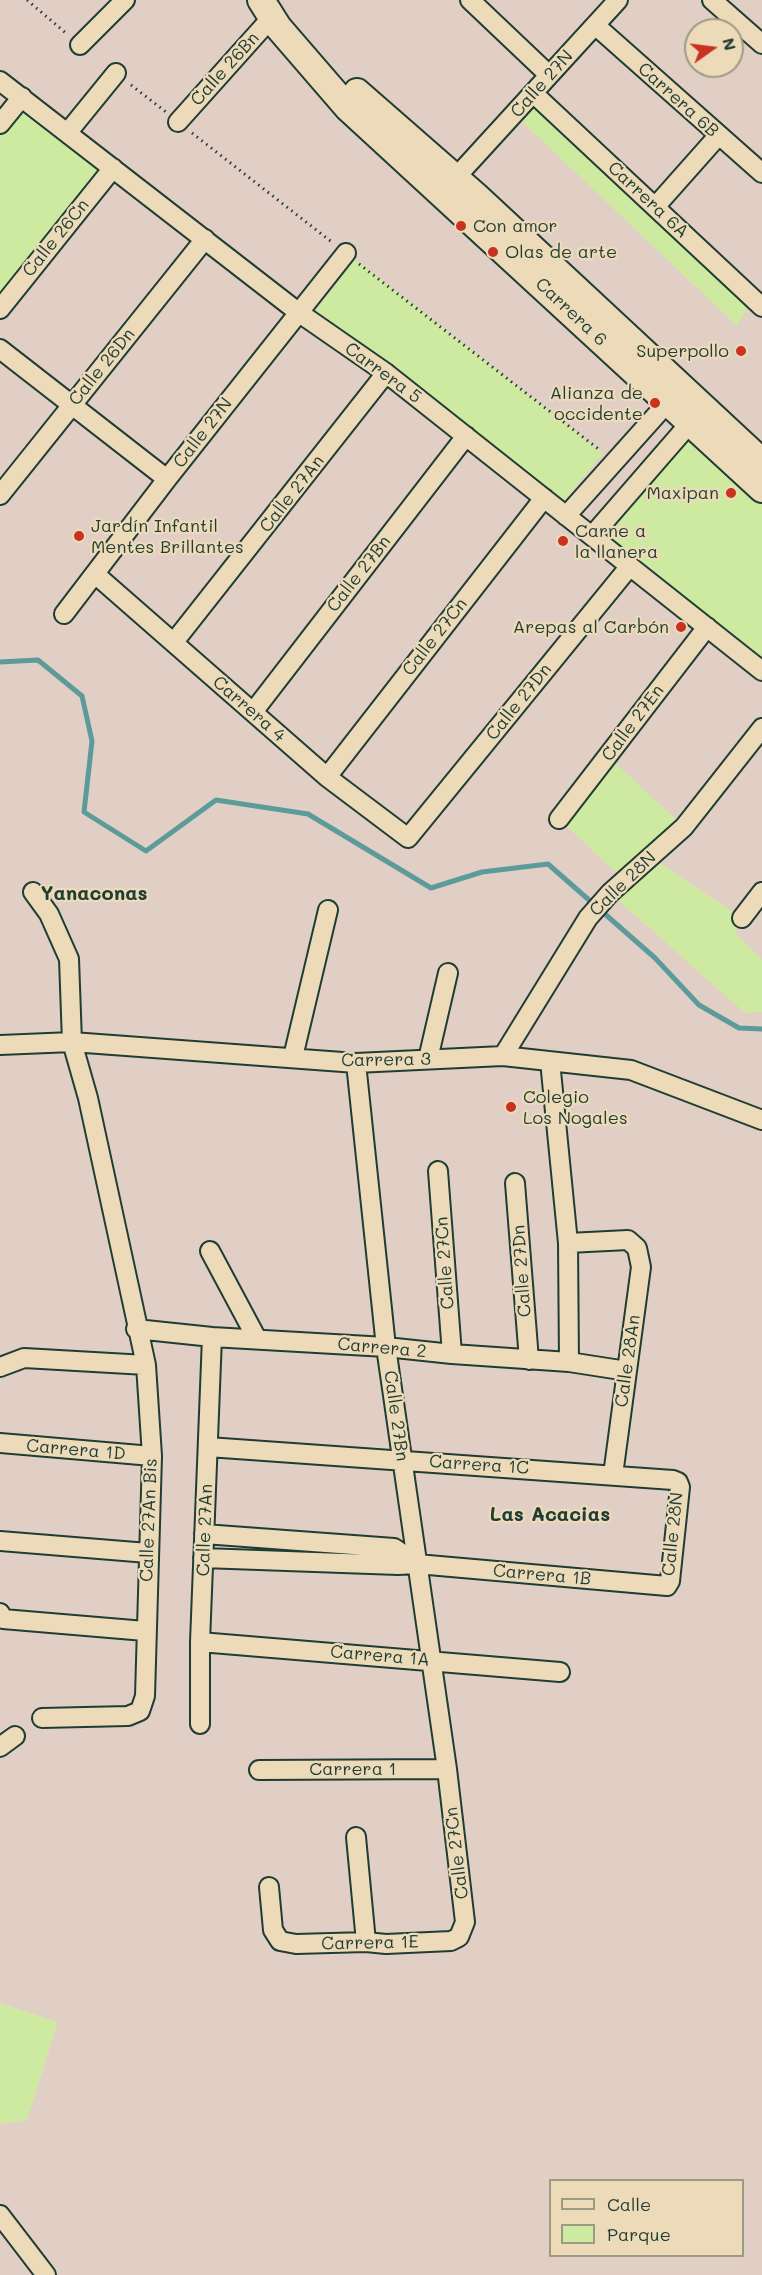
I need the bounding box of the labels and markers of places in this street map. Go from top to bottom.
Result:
place label: Con amor [473,215,558,237]
marker: Con amor [454,219,468,233]
place label: Olas de arte [505,241,617,263]
marker: Olas de arte [486,245,500,259]
place label: Superpollo [636,340,729,362]
marker: Superpollo [734,344,748,358]
place label: Alianza de occidente [550,382,643,424]
marker: Alianza de occidente [648,396,662,410]
place label: Maxipan [646,482,719,504]
marker: Maxipan [724,486,738,500]
place label: Jardín Infantil Mentes Brillantes [91,515,244,558]
place label: Carne a la llanera [575,520,658,562]
marker: Jardín Infantil Mentes Brillantes [72,529,86,543]
marker: Carne a la llanera [556,534,570,548]
place label: Arepas al Carbón [513,616,669,638]
marker: Arepas al Carbón [674,620,688,634]
place label: Colegio Los Nogales [523,1086,628,1128]
marker: Colegio Los Nogales [504,1100,518,1114]

